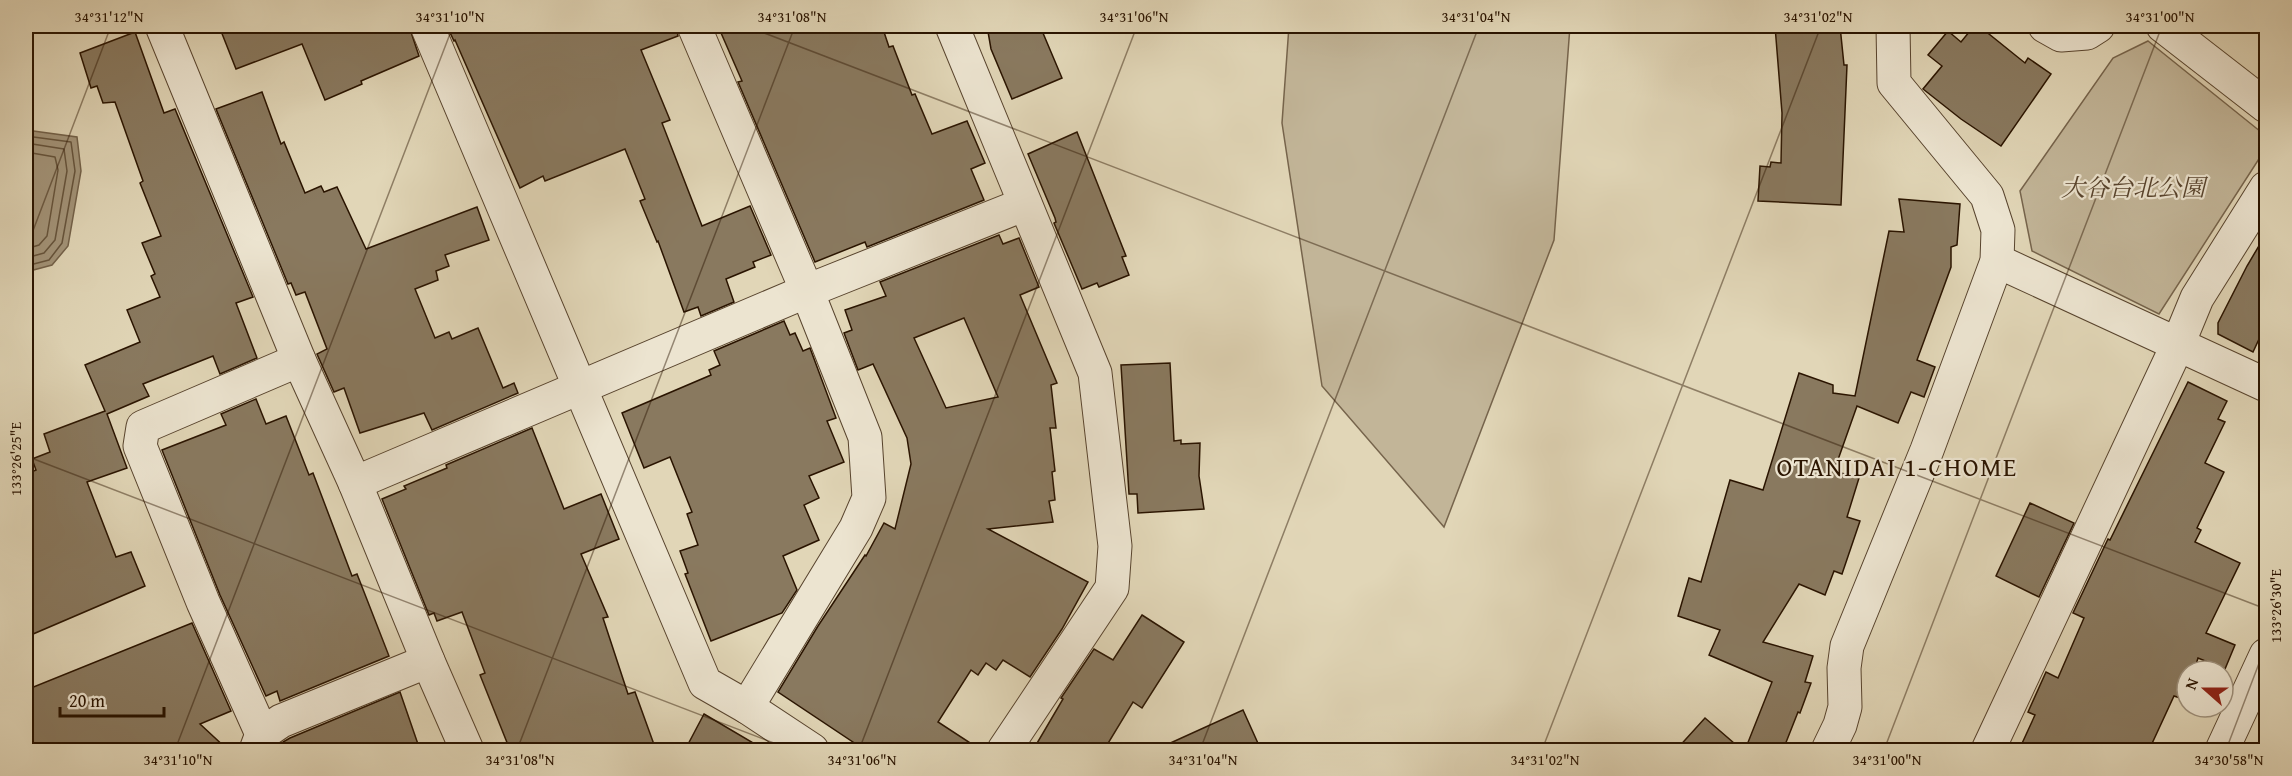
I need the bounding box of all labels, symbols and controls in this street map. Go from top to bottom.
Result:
text: 34°31'12"N [75,6,144,27]
text: 34°31'10"N [416,6,485,27]
text: 34°31'08"N [758,6,827,27]
text: 34°31'06"N [1100,6,1169,27]
text: 34°31'04"N [1442,6,1511,27]
text: 34°31'02"N [1784,6,1853,27]
text: 34°31'00"N [2126,6,2195,27]
park label: 大谷台北公園 [2061,170,2209,205]
text: 133°26'25"E [5,422,26,496]
district label: OTANIDAI 1-CHOME [1776,447,2018,486]
text: 133°26'30"E [2265,569,2286,643]
north arrow [2175,659,2235,719]
text: N [2178,674,2204,693]
scale bar [60,680,164,718]
text: 20 m [69,687,105,714]
text: 34°31'10"N [144,749,213,770]
text: 34°31'08"N [486,749,555,770]
text: 34°31'06"N [828,749,897,770]
text: 34°31'04"N [1169,749,1238,770]
text: 34°31'02"N [1511,749,1580,770]
text: 34°31'00"N [1853,749,1922,770]
text: 34°30'58"N [2195,749,2264,770]

